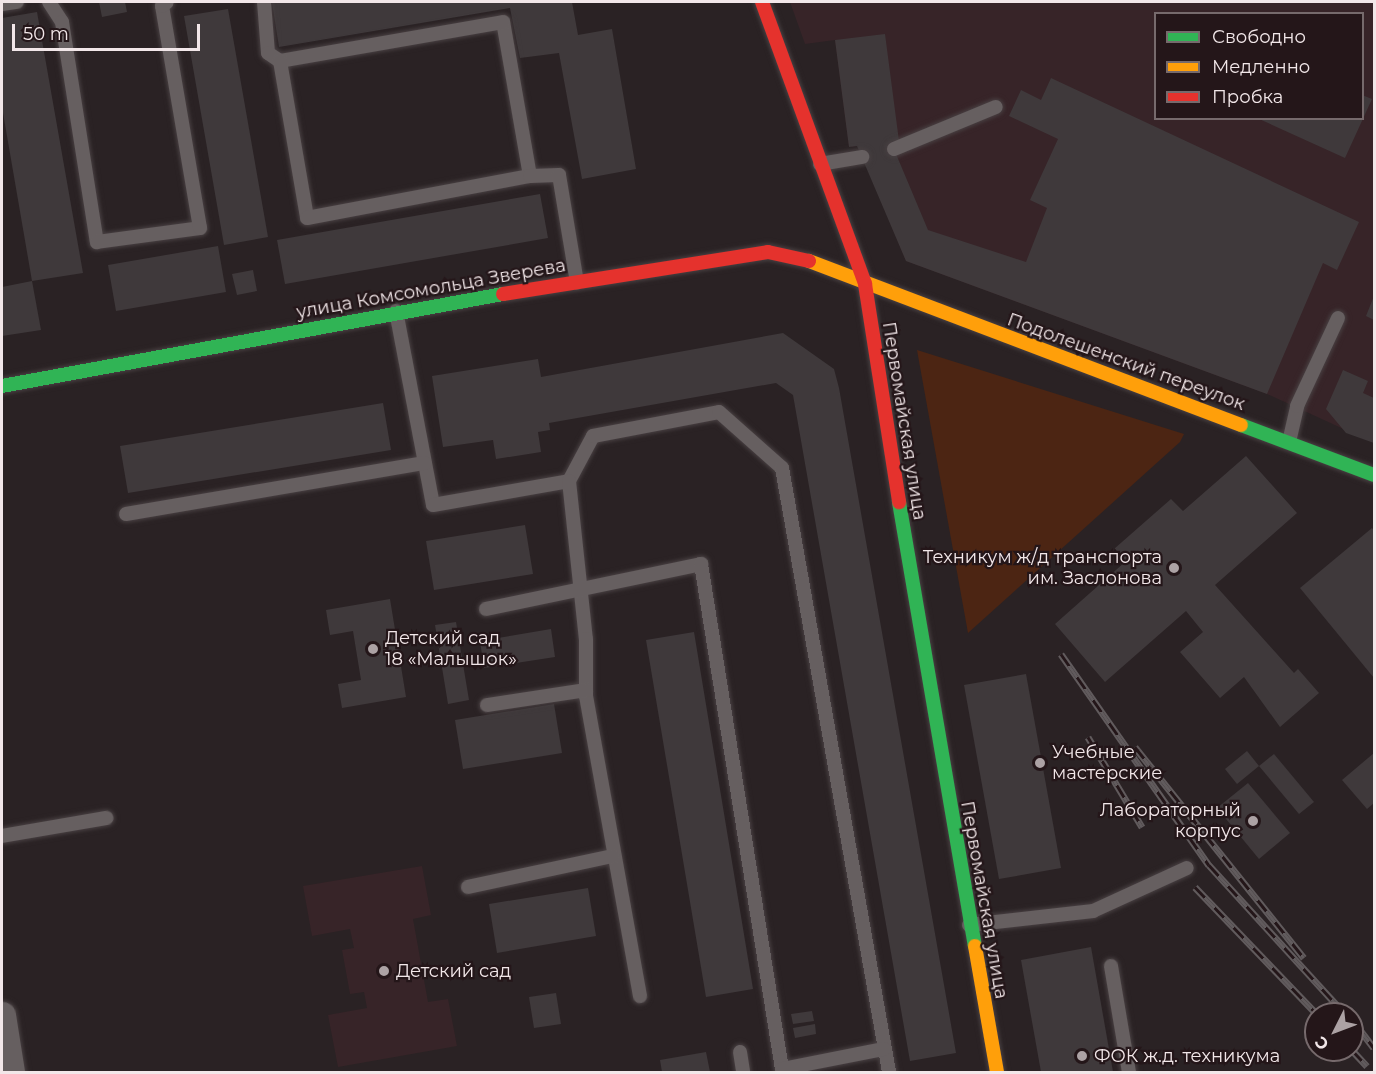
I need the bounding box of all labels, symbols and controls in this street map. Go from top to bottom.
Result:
scale bar [15,12,202,50]
legend [1154,12,1364,120]
text: 50 m [23,23,69,45]
text: Свободно [1212,26,1306,48]
text: Медленно [1212,56,1310,78]
text: Пробка [1212,86,1283,108]
street label: улица Комсомольца Зверева [295,255,567,323]
street label: Подолешенский переулок [1004,309,1248,415]
street label: Первомайская улица [878,320,930,522]
place label: Техникум ж/д транспорта им. Заслонова [923,547,1162,590]
marker: Техникум ж/д транспорта им. Заслонова [1167,561,1181,575]
place label: Детский сад 18 «Малышок» [385,628,517,670]
marker: Детский сад 18 «Малышок» [366,642,380,656]
place label: Учебные мастерские [1052,742,1162,784]
marker: Учебные мастерские [1033,756,1047,770]
street label: Первомайская улица [956,799,1012,1001]
place label: Лабораторный корпус [1100,800,1241,842]
marker: Лабораторный корпус [1246,814,1260,828]
place label: Детский сад [396,960,511,982]
marker: Детский сад [377,964,391,978]
north arrow [1304,1002,1364,1062]
text: С [1311,1032,1333,1054]
place label: ФОК ж.д. техникума [1094,1045,1280,1067]
marker: ФОК ж.д. техникума [1075,1049,1089,1063]

